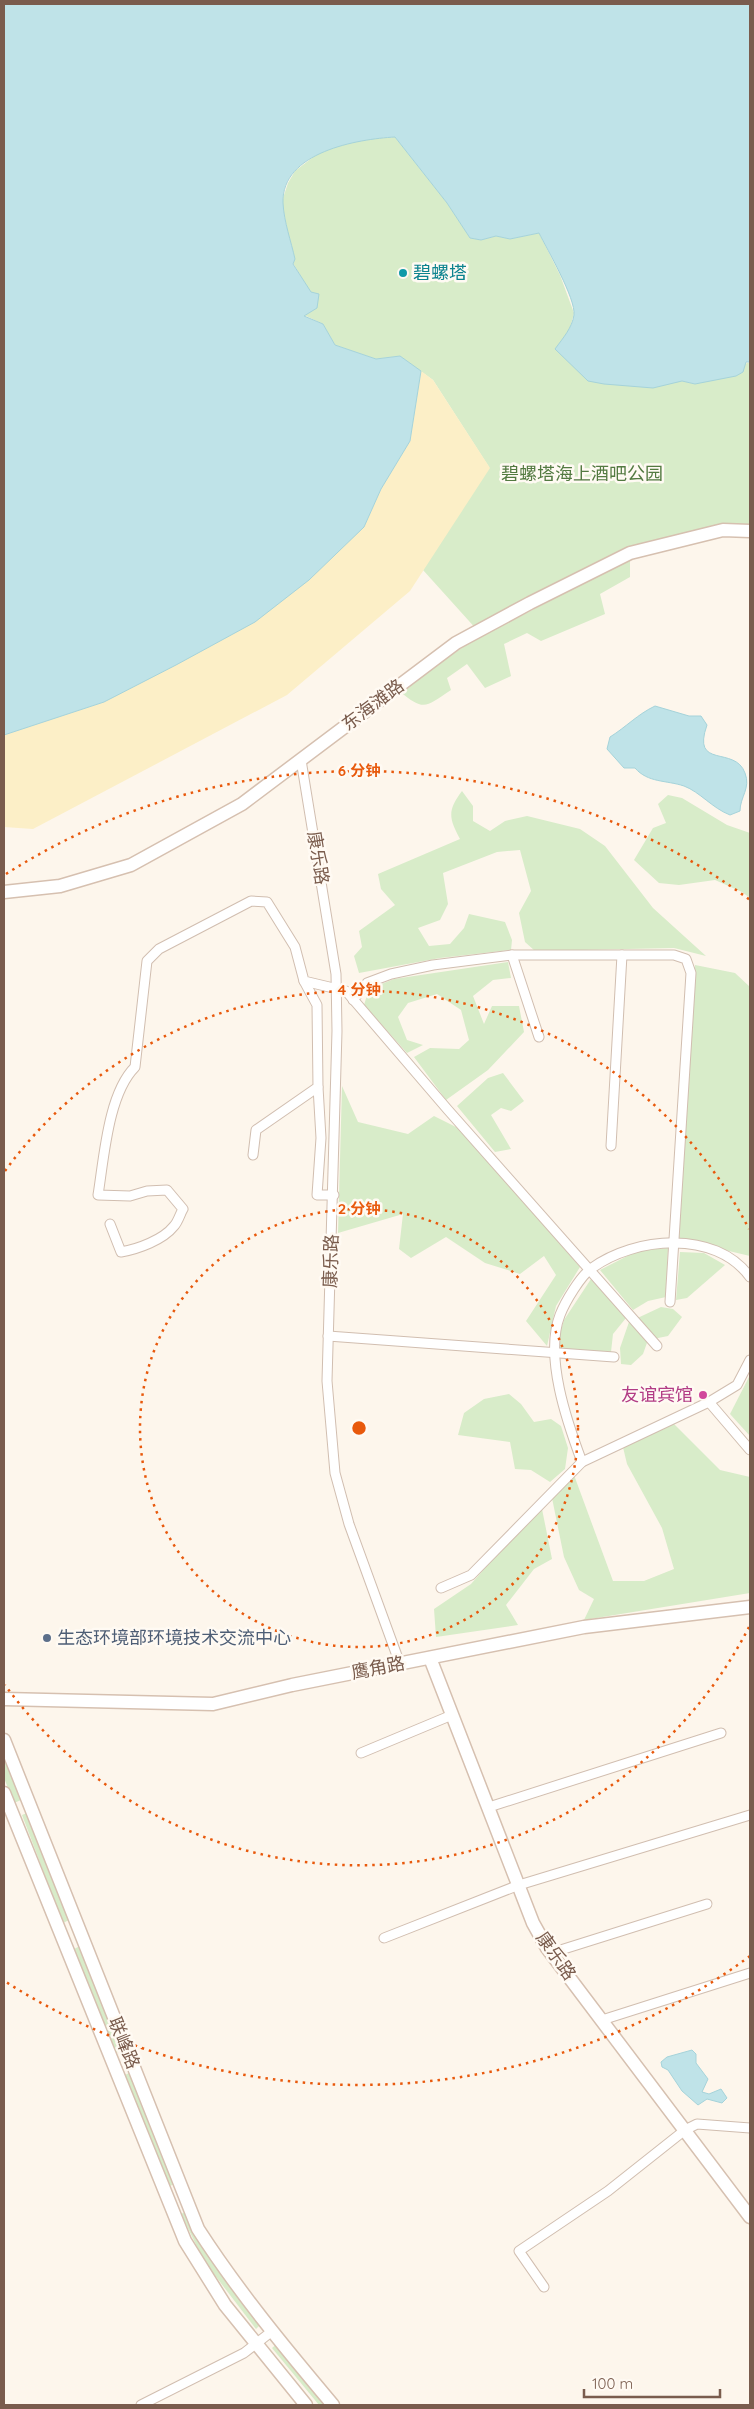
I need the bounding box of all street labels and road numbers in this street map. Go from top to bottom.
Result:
street label: 东海滩路 [337,674,408,735]
street label: 康乐路 [303,829,334,886]
street label: 康乐路 [318,1234,343,1288]
street label: 鹰角路 [349,1651,407,1684]
street label: 康乐路 [532,1927,581,1984]
street label: 联峰路 [104,2013,145,2072]

